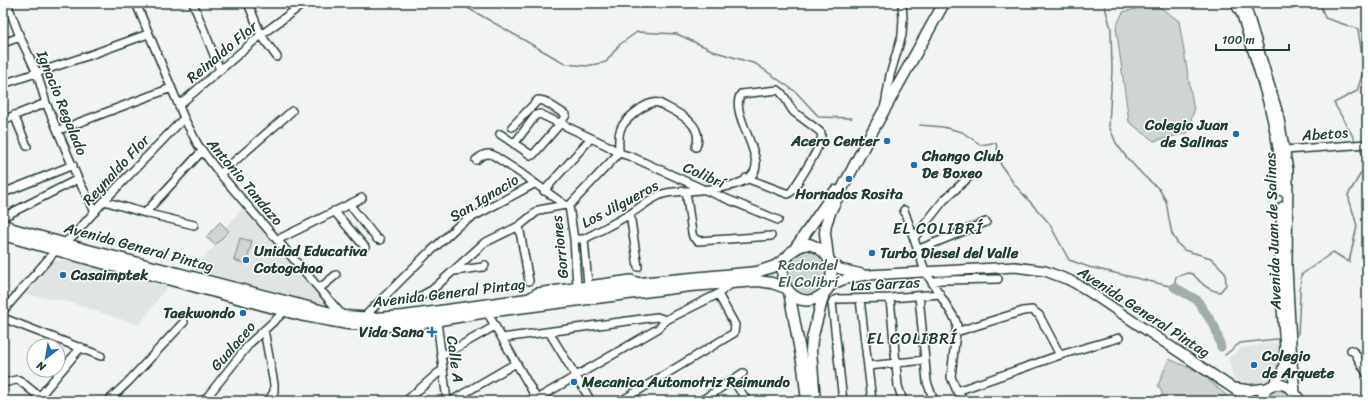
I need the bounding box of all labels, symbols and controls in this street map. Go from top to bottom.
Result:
street label: Reinaldo Flor [181,14,264,90]
scale bar [1216,26,1289,52]
text: 100 m [1222,29,1255,51]
street label: Ignacio Regalado [29,46,95,160]
place label: Colegio Juan de Salinas [1144,112,1229,155]
street label: Abetos [1300,119,1350,149]
street label: Reynaldo Flor [76,128,157,212]
place label: Acero Center [790,128,881,154]
marker: Colegio Juan de Salinas [1231,129,1241,139]
street label: Antonio Tandazo [200,131,290,232]
marker: Acero Center [882,136,892,146]
place label: Chango Club De Boxeo [921,143,1004,186]
street label: Avenida Juan de Salinas [1257,152,1289,311]
street label: Colibrí [679,154,731,197]
marker: Chango Club De Boxeo [909,160,919,170]
street label: San Ignacio [444,167,524,229]
street label: Los Jilgueros [576,173,664,235]
marker: Hornados Rosita [844,174,854,184]
place label: Hornados Rosita [794,181,903,207]
street label: Avenida General Pintag [60,214,217,279]
street label: Gorriones [544,214,576,280]
district label: EL COLIBRÍ [893,214,984,243]
place label: Unidad Educativa Cotogchoa [253,238,368,281]
place label: Turbo Diesel del Valle [880,240,1019,266]
marker: Turbo Diesel del Valle [867,248,877,258]
park label: Redondel El Colibrí [778,252,840,295]
marker: Unidad Educativa Cotogchoa [241,255,251,265]
street label: Avenida General Pintag [1072,259,1216,365]
place label: Casaimptek [70,262,149,288]
street label: Las Garzas [849,269,921,299]
marker: Casaimptek [58,270,68,280]
street label: Avenida General Pintag [370,271,527,315]
place label: Taekwondo [163,300,235,326]
marker: Taekwondo [238,308,248,318]
street label: Gualaceo [204,315,263,377]
place label: Vida Sana [359,319,424,345]
district label: EL COLIBRÍ [867,324,958,353]
marker: Vida Sana [427,327,437,337]
street label: Calle A [439,334,471,384]
north arrow [26,338,66,378]
place label: Colegio de Arquete [1261,343,1335,386]
text: N [33,356,50,377]
marker: Colegio de Arquete [1249,360,1259,370]
place label: Mecanica Automotriz Reimundo [581,369,790,395]
marker: Mecanica Automotriz Reimundo [569,377,579,387]

